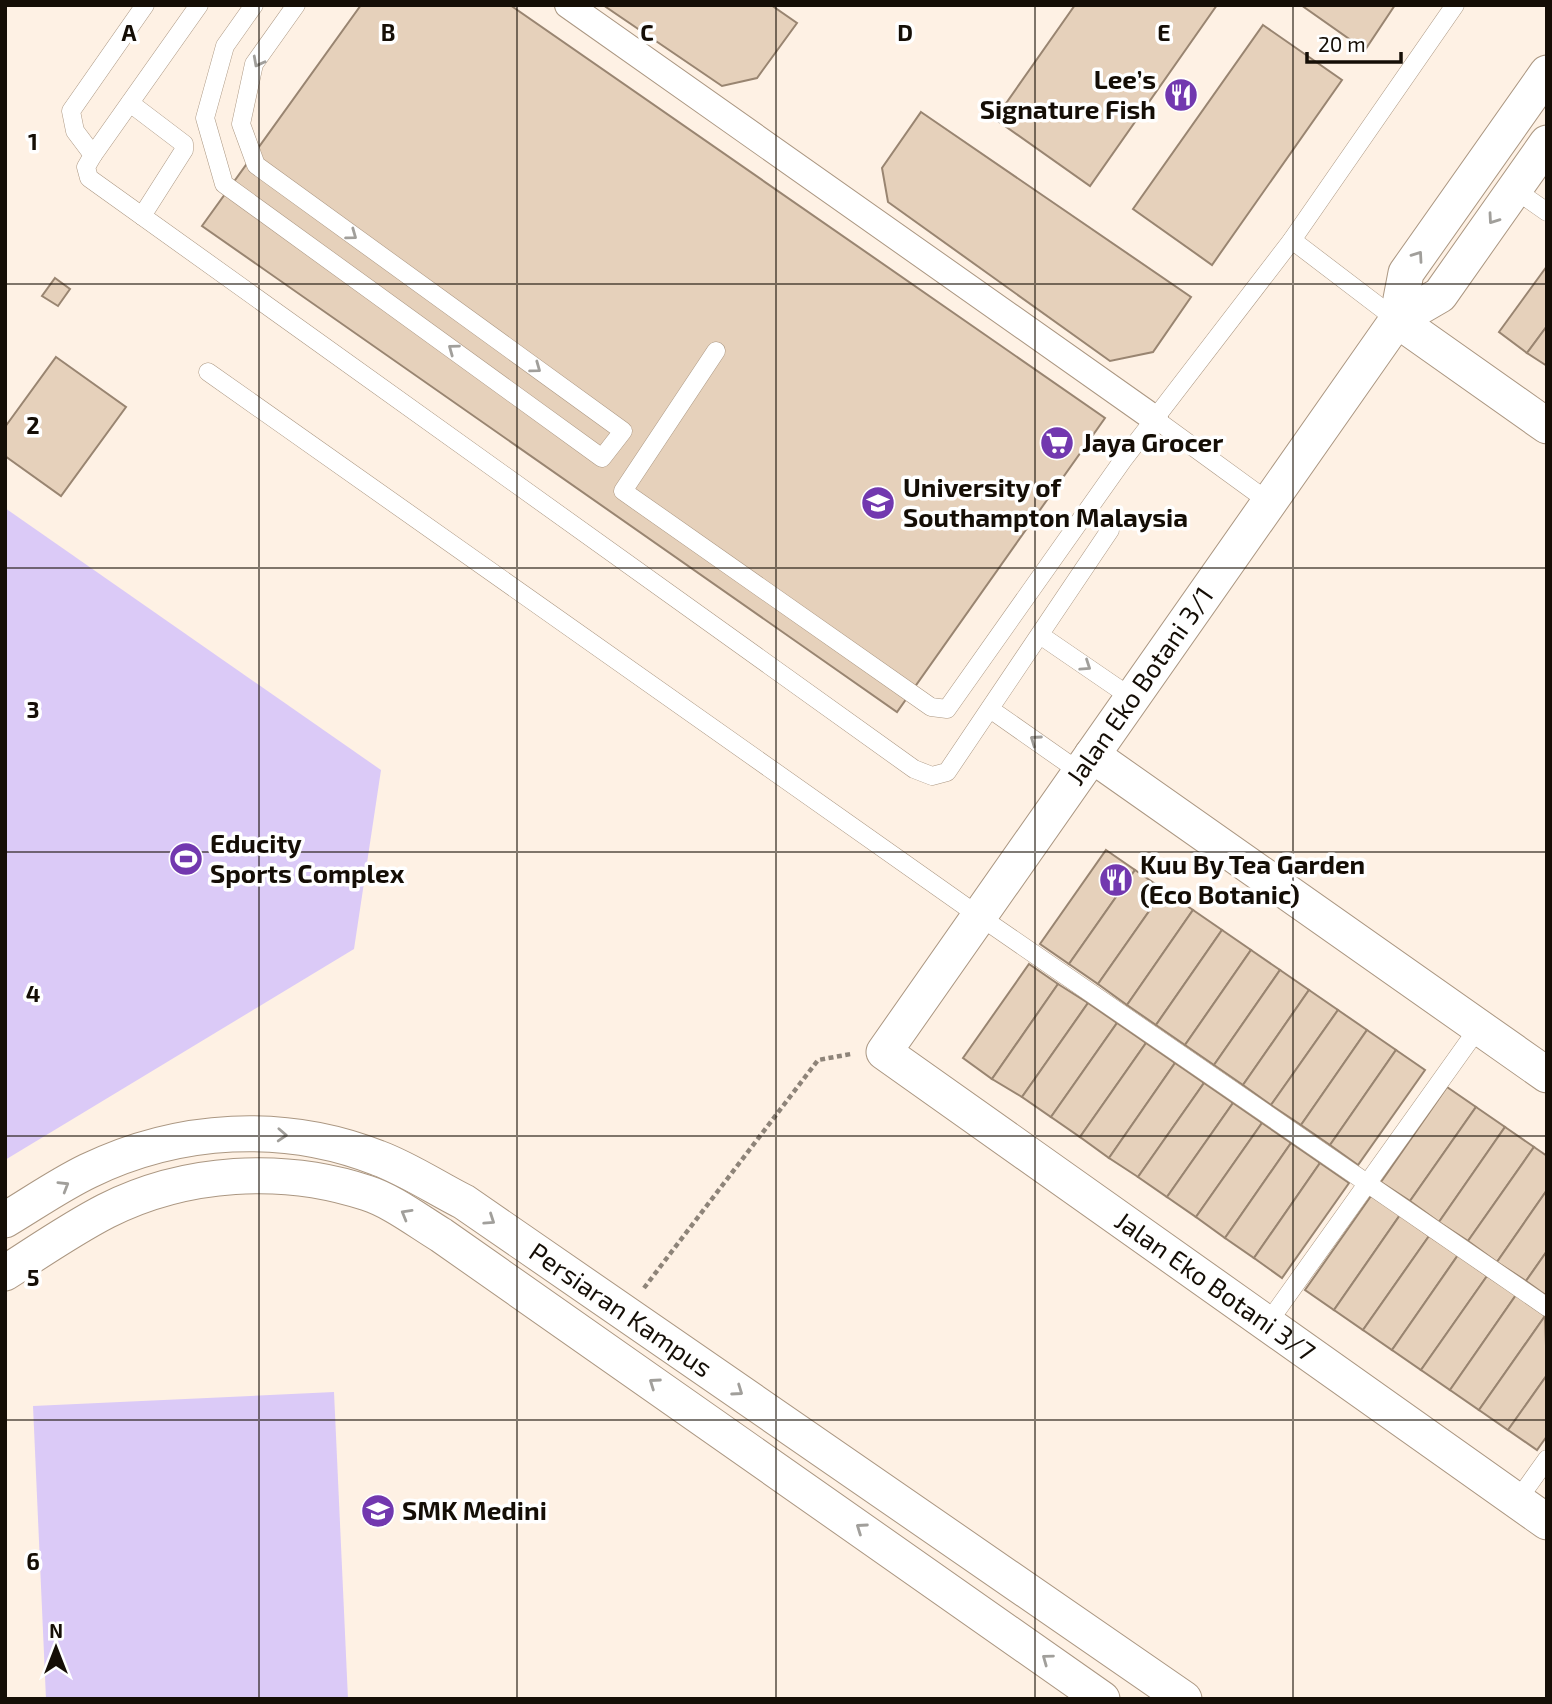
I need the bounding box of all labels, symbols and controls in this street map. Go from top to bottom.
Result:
text: A [121,18,137,46]
text: B [381,18,395,46]
text: C [640,18,654,46]
text: D [897,18,913,46]
text: E [1157,18,1171,46]
scale bar [1307,21,1402,65]
text: 20 m [1318,31,1366,56]
one-way arrow [252,54,266,67]
place label: Lee’s Signature Fish [980,63,1156,124]
restaurant icon: Lee’s Signature Fish [1162,76,1200,114]
text: 1 [28,127,38,155]
one-way arrow [1489,211,1501,224]
one-way arrow [344,226,357,239]
one-way arrow [1410,251,1422,264]
one-way arrow [448,345,461,357]
one-way arrow [528,360,541,372]
text: 2 [26,411,40,439]
supermarket icon: Jaya Grocer [1038,424,1076,462]
place label: Jaya Grocer [1082,426,1223,458]
place label: University of Southampton Malaysia [903,471,1188,533]
school or university icon: University of Southampton Malaysia [859,484,897,522]
street label: Jalan Eko Botani 3/1 [1059,580,1219,790]
one-way arrow [1078,658,1091,671]
text: 3 [26,695,40,723]
one-way arrow [1030,736,1043,748]
place label: Educity Sports Complex [210,827,405,888]
sports icon: Educity Sports Complex [167,840,205,878]
place label: Kuu By Tea Garden (Eco Botanic) [1140,848,1365,909]
restaurant icon: Kuu By Tea Garden (Eco Botanic) [1097,861,1135,899]
text: 4 [26,979,40,1007]
one-way arrow [276,1128,287,1143]
one-way arrow [56,1181,69,1194]
street label: Jalan Eko Botani 3/7 [1110,1204,1322,1367]
one-way arrow [400,1209,413,1222]
one-way arrow [482,1212,495,1225]
street label: Persiaran Kampus [524,1235,719,1383]
text: 5 [27,1263,39,1291]
one-way arrow [649,1379,662,1391]
one-way arrow [730,1383,743,1396]
school or university icon: SMK Medini [359,1492,397,1530]
place label: SMK Medini [402,1494,547,1525]
one-way arrow [856,1524,869,1536]
text: 6 [26,1547,40,1575]
north arrow [21,1613,91,1683]
text: N [49,1619,63,1642]
one-way arrow [1042,1655,1055,1667]

